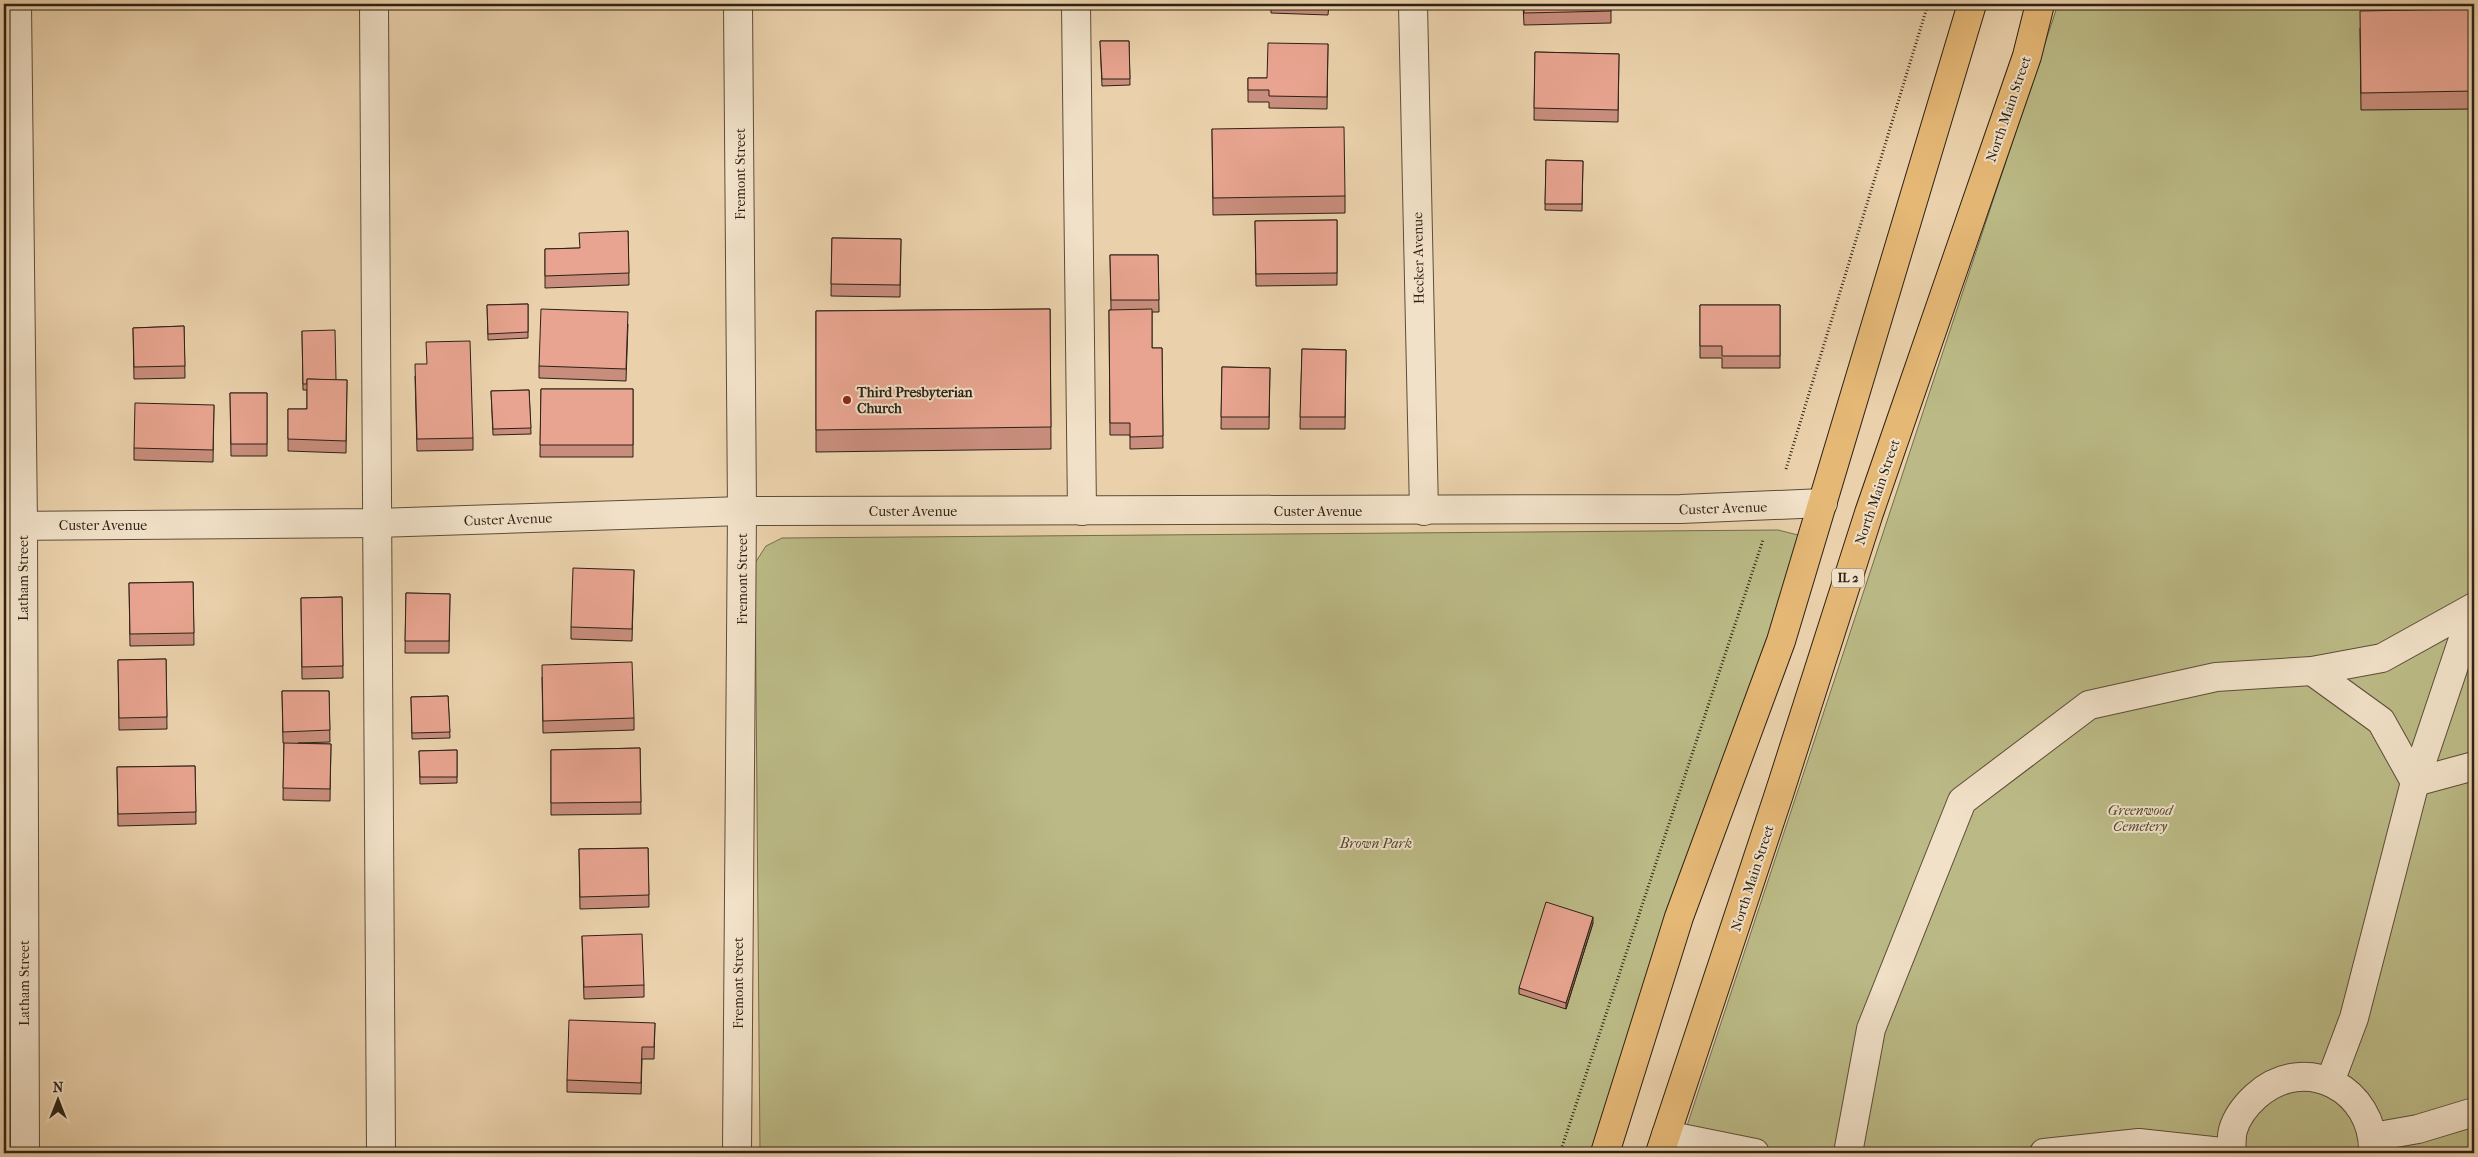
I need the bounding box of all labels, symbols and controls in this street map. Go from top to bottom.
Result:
street label: North Main Street [1982,54,2035,164]
street label: Fremont Street [732,128,749,220]
street label: Hecker Avenue [1409,212,1428,304]
place label: Third Presbyterian Church [856,384,973,417]
marker: Third Presbyterian Church [841,394,853,406]
street label: North Main Street [1851,437,1904,547]
street label: Custer Avenue [1678,498,1768,519]
street label: Custer Avenue [869,503,957,520]
street label: Custer Avenue [1274,503,1362,520]
street label: Custer Avenue [463,509,553,530]
street label: Custer Avenue [59,517,147,534]
street label: Fremont Street [734,533,751,625]
street label: Latham Street [15,535,32,621]
road number: IL 2 [1832,568,1864,588]
park label: Greenwood Cemetery [2108,802,2174,835]
street label: North Main Street [1727,823,1778,933]
park label: Brown Park [1339,835,1412,852]
street label: Fremont Street [730,937,747,1029]
street label: Latham Street [16,940,33,1026]
north arrow [32,1074,82,1124]
text: N [53,1079,64,1096]

